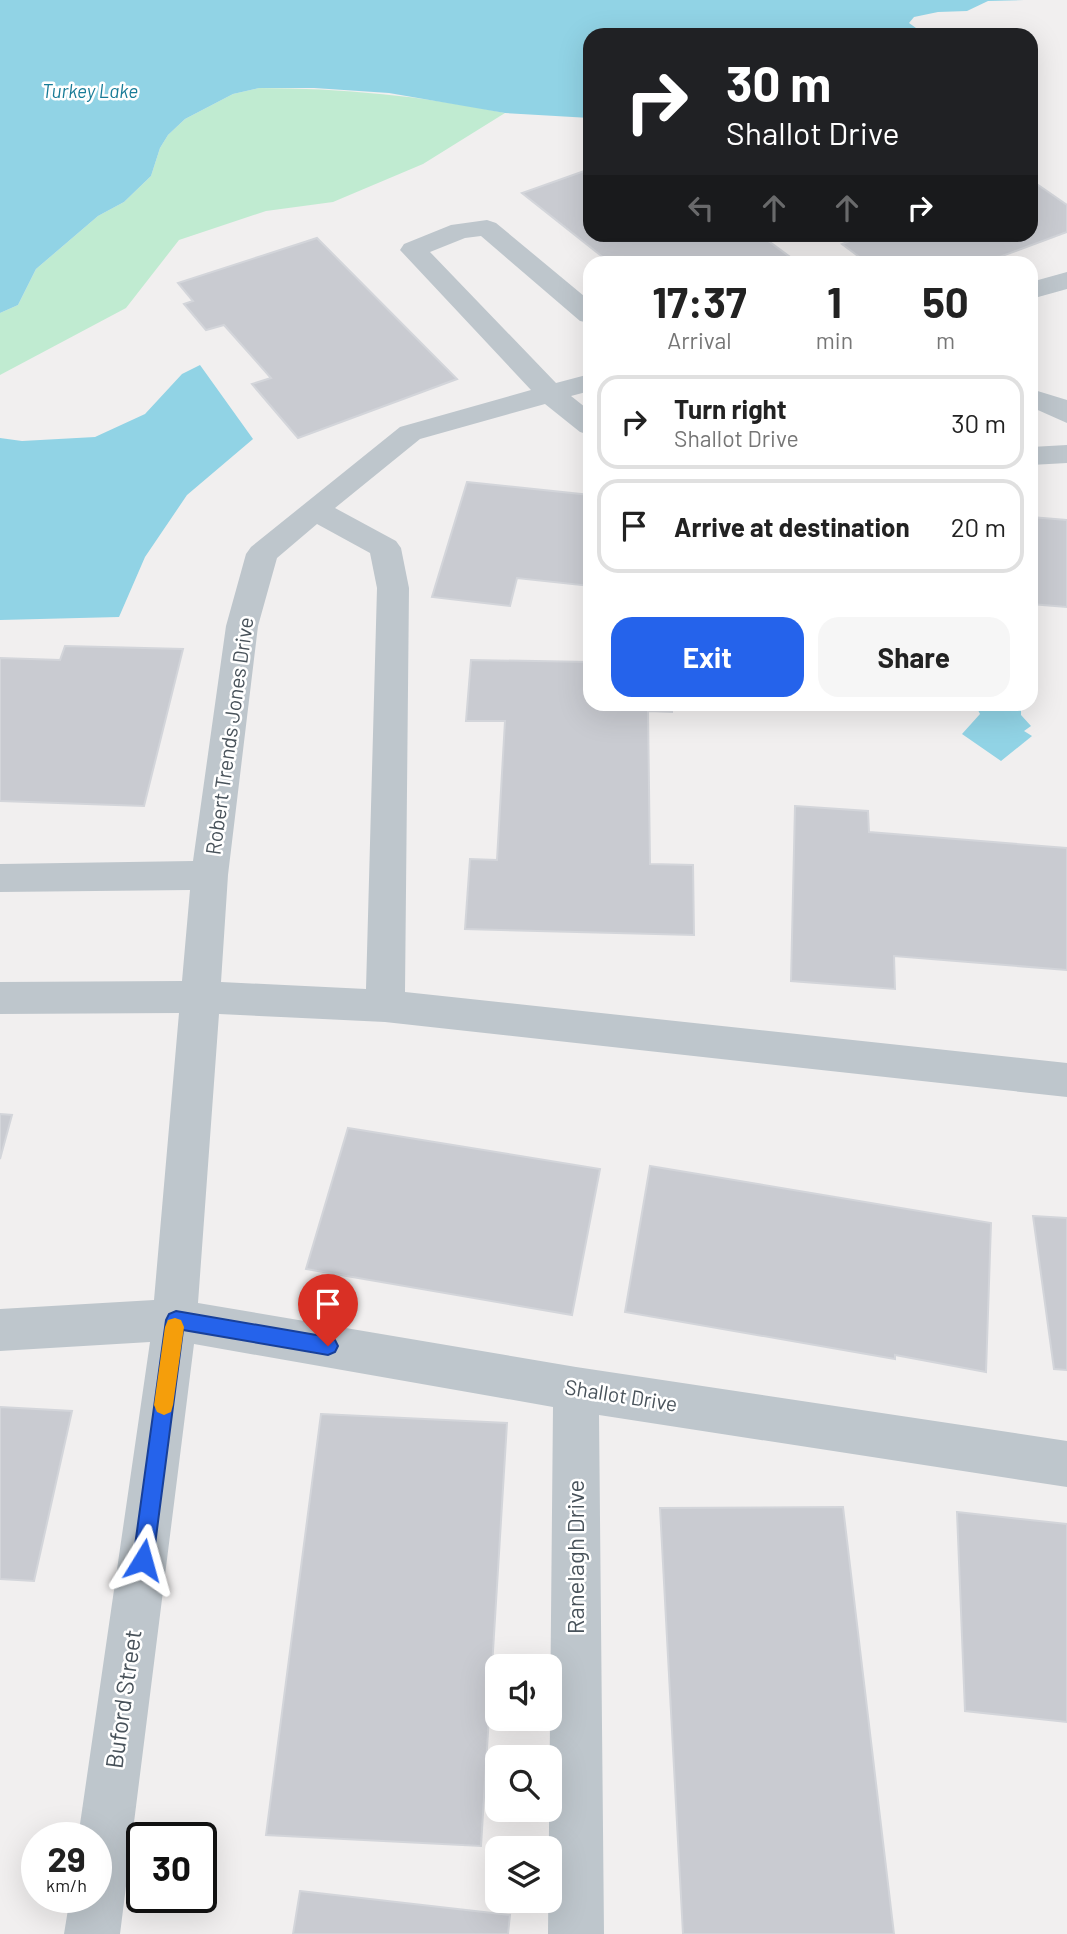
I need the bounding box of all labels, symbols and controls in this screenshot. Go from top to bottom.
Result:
text: 30 m [726,53,831,112]
icon: right [611,56,702,147]
water label: Turkey Lake [42,79,138,102]
text: Shallot Drive [726,113,900,151]
icon: left [682,189,720,227]
icon: ahead [755,189,793,227]
icon: ahead [828,189,866,227]
icon: right [901,189,939,227]
text: 17:37 [652,276,747,326]
text: 1 [827,276,842,326]
text: 50 [922,276,969,326]
text: Arrival [667,326,732,354]
text: min [816,326,853,354]
text: m [936,326,955,354]
text: Turn right [674,393,787,424]
icon: right [615,403,653,441]
text: 30 m [951,407,1006,438]
text: Shallot Drive [674,424,799,452]
icon: arrive [615,507,653,545]
text: Arrive at destination [674,511,910,542]
text: 20 m [951,511,1006,542]
street label: Robert Trends Jones Drive [199,615,258,856]
button: Exit [611,617,804,697]
button: Share [818,617,1010,697]
pin [298,1274,358,1346]
icon: arrive [309,1285,347,1323]
street label: Shallot Drive [563,1373,679,1416]
street label: Ranelagh Drive [560,1480,589,1634]
position arrow [106,1523,180,1597]
street label: Buford Street [98,1627,147,1770]
map controls [485,1654,562,1913]
button: sound [485,1654,562,1731]
button: search [485,1745,562,1822]
speed limit sign: 30 [126,1822,217,1913]
button: layers [485,1836,562,1913]
text: 29 [47,1837,86,1879]
text: km/h [46,1874,87,1896]

